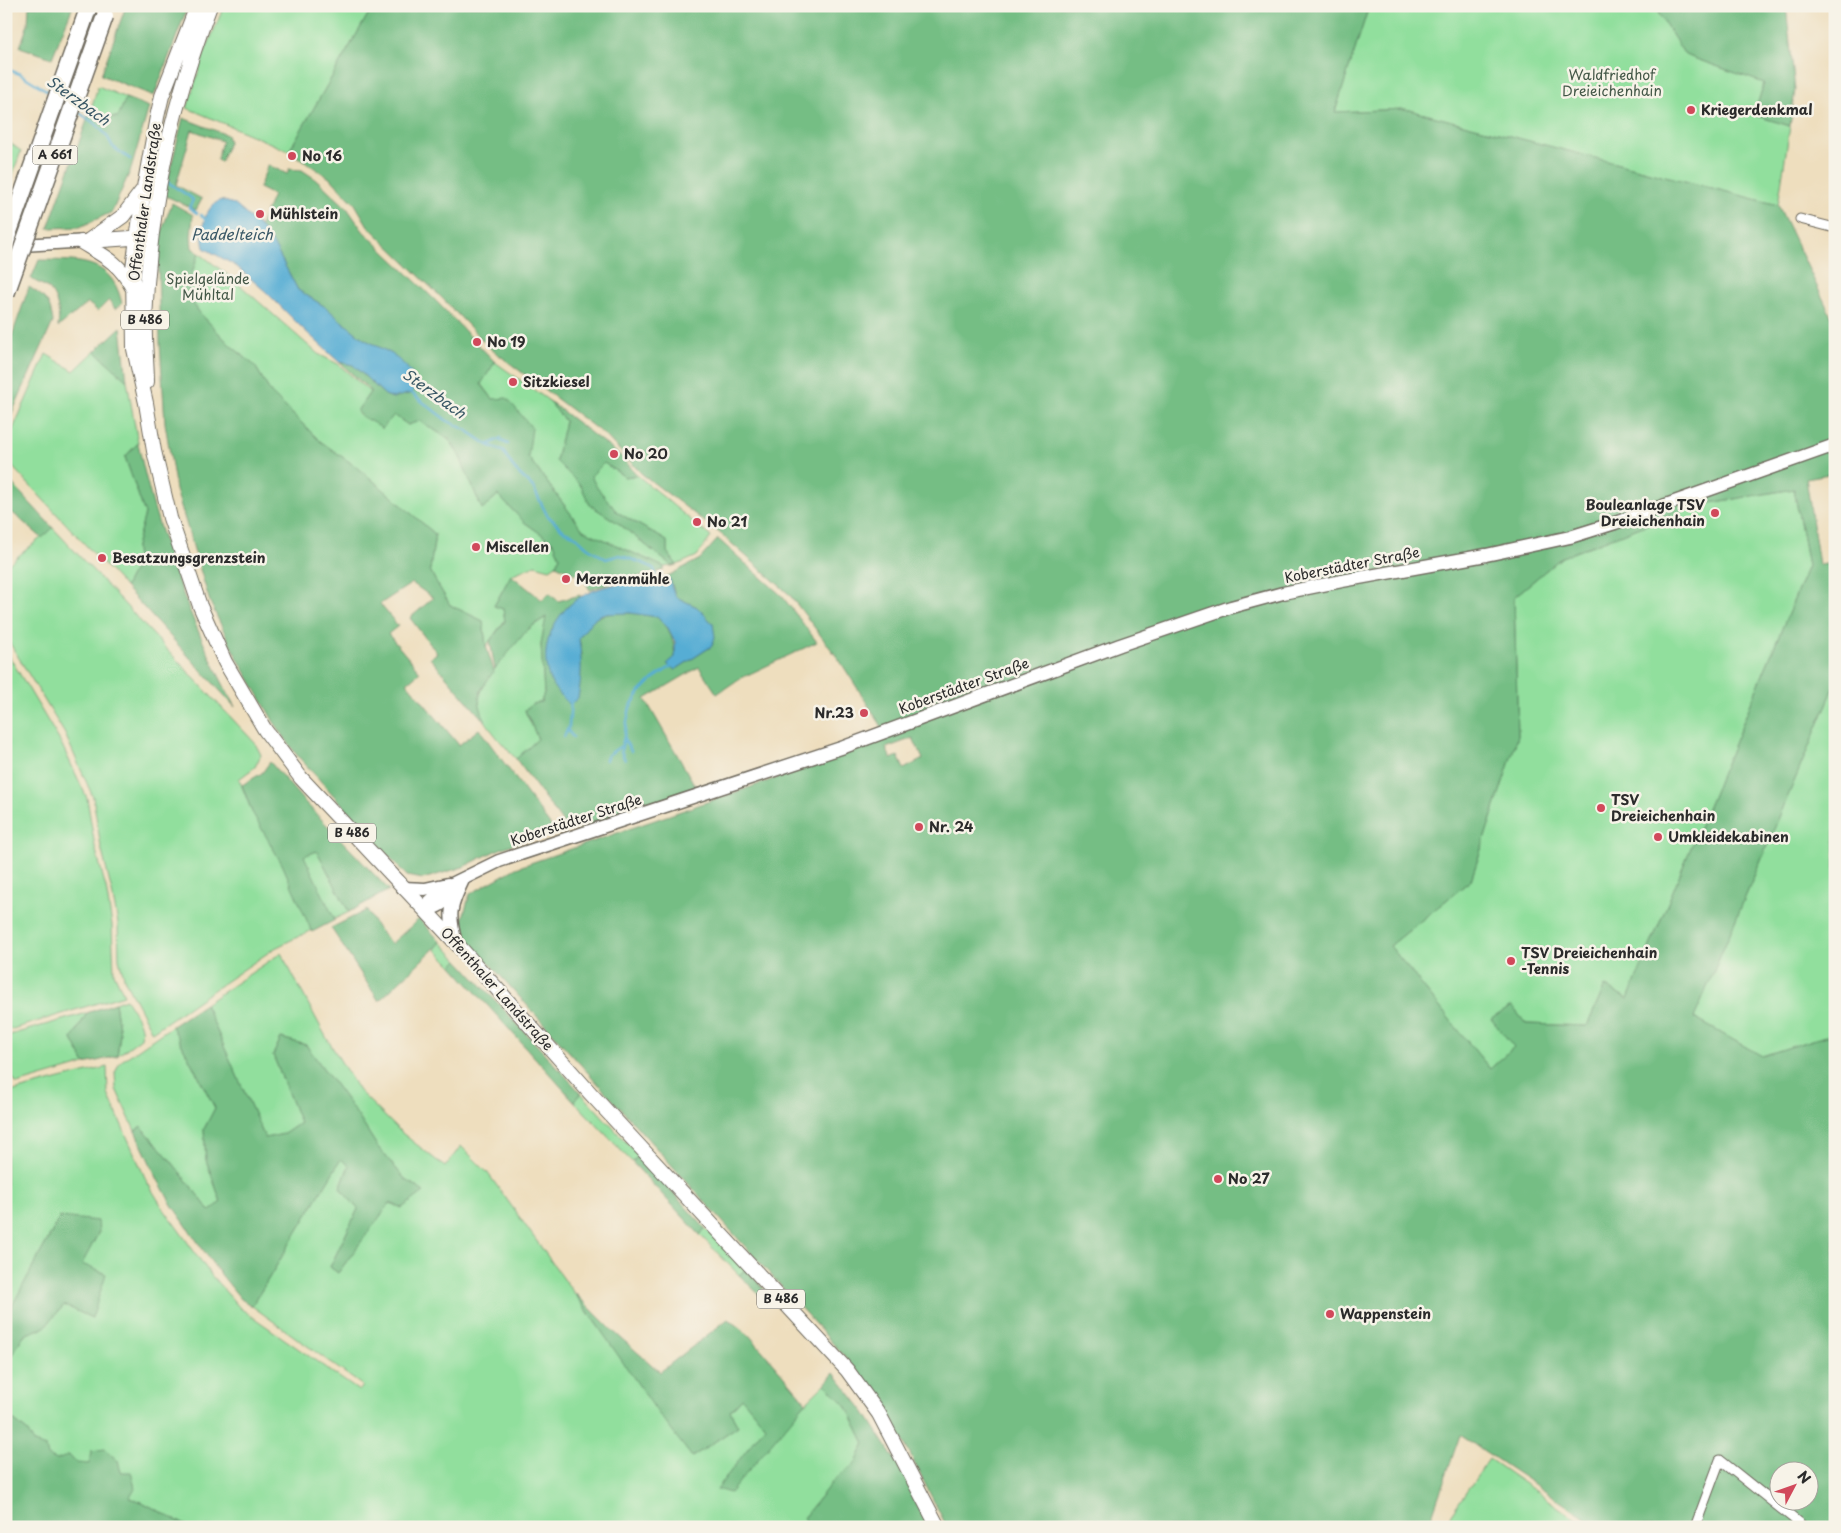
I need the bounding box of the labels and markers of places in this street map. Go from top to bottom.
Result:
place label: Kriegerdenkmal [1701,99,1813,120]
marker: Kriegerdenkmal [1685,104,1697,116]
place label: No 16 [302,145,342,166]
marker: No 16 [286,150,298,162]
place label: Mühlstein [270,203,338,224]
marker: Mühlstein [254,208,266,220]
place label: No 19 [487,331,525,352]
marker: No 19 [471,336,483,348]
place label: Sitzkiesel [523,371,589,392]
marker: Sitzkiesel [507,376,519,388]
place label: No 20 [624,443,668,464]
marker: No 20 [608,448,620,460]
place label: Bouleanlage TSV Dreieichenhain [1586,494,1706,531]
marker: Bouleanlage TSV Dreieichenhain [1709,507,1721,519]
place label: No 21 [707,511,748,532]
marker: No 21 [691,516,703,528]
place label: Miscellen [486,536,549,557]
marker: Miscellen [470,541,482,553]
place label: Besatzungsgrenzstein [112,547,266,568]
marker: Besatzungsgrenzstein [96,552,108,564]
place label: Merzenmühle [576,568,670,589]
marker: Merzenmühle [560,573,572,585]
place label: Nr.23 [815,702,854,723]
marker: Nr.23 [858,707,870,719]
place label: TSV Dreieichenhain [1611,789,1715,826]
marker: TSV Dreieichenhain [1595,802,1607,814]
place label: Nr. 24 [929,816,974,837]
marker: Nr. 24 [913,821,925,833]
place label: Umkleidekabinen [1668,826,1789,847]
marker: Umkleidekabinen [1652,831,1664,843]
place label: TSV Dreieichenhain -Tennis [1521,942,1657,979]
marker: TSV Dreieichenhain -Tennis [1505,955,1517,967]
place label: No 27 [1228,1168,1270,1189]
marker: No 27 [1212,1173,1224,1185]
place label: Wappenstein [1340,1303,1431,1324]
marker: Wappenstein [1324,1308,1336,1320]

